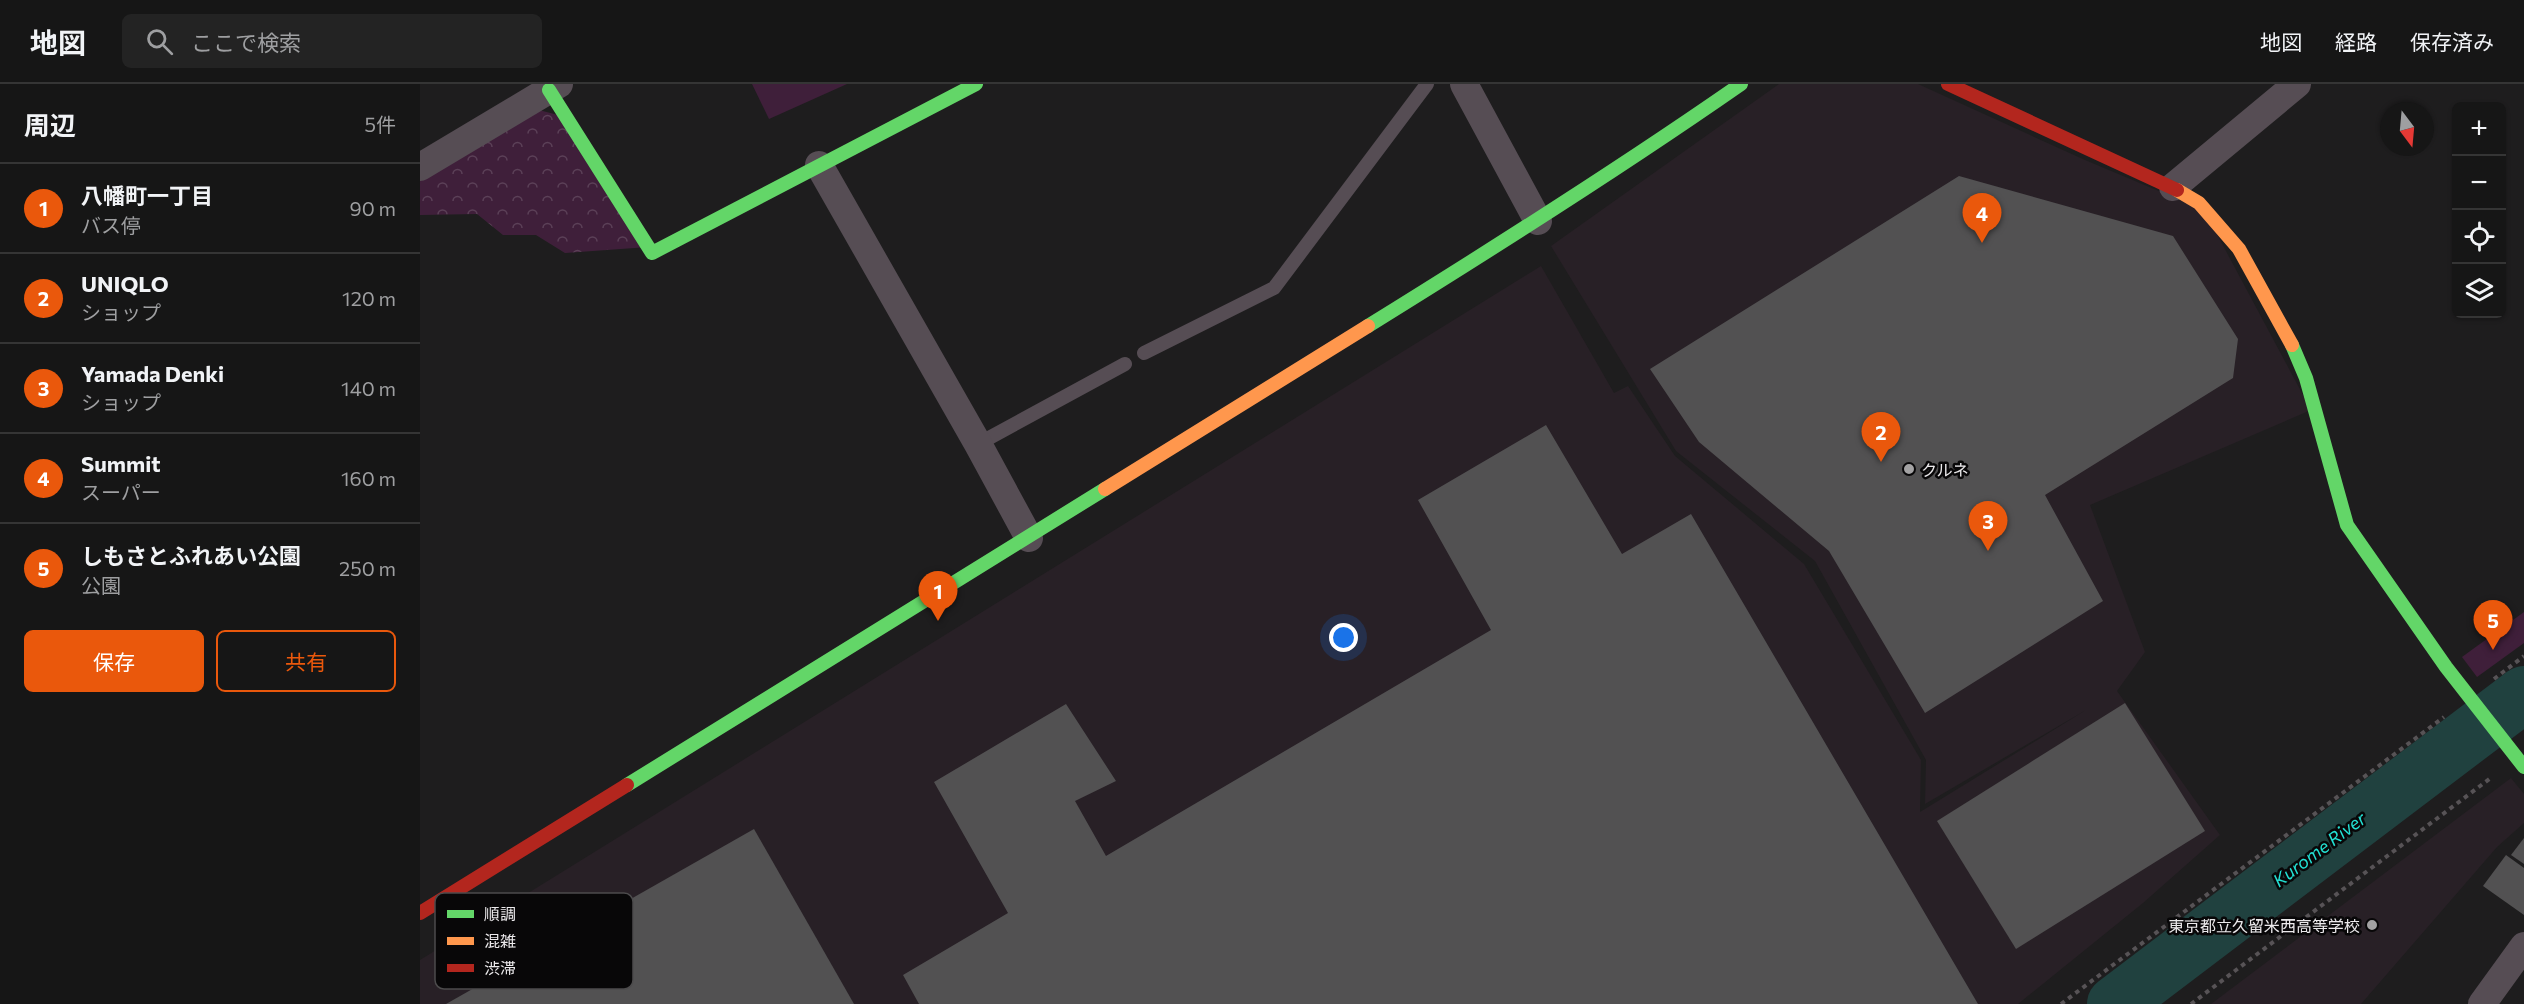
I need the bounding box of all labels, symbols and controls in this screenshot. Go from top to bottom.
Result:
search box [122,14,542,68]
text: 地図 [30,25,86,59]
icon: search [143,25,176,58]
text: ここで検索 [191,29,301,56]
text: 地図 [2260,29,2302,54]
text: 経路 [2335,29,2377,54]
text: 保存済み [2410,29,2494,54]
north arrow [2380,102,2434,156]
map controls [2452,102,2506,318]
button: + [2452,102,2506,156]
text: 周辺 [24,109,76,140]
text: 5件 [365,112,396,136]
button: − [2452,156,2506,210]
text: 八幡町一丁目 [81,182,213,209]
pin: 4 [1962,194,2002,243]
text: 1 [39,196,48,220]
text: 90 m [350,196,396,220]
button: locate [2452,210,2506,264]
text: バス停 [81,213,141,237]
button: layers [2452,264,2506,318]
text: UNIQLO [81,270,169,297]
text: 2 [38,286,49,310]
text: 120 m [342,286,396,310]
text: ショップ [81,300,161,324]
text: Yamada Denki [81,360,224,387]
text: 3 [38,376,49,400]
text: 140 m [341,376,396,400]
text: ショップ [81,390,161,414]
pin: 2 [1862,412,1900,462]
text: Summit [81,450,161,477]
place label: クルネ [1921,460,1969,479]
marker: クルネ [1902,462,1916,476]
text: 4 [37,466,50,490]
text: 160 m [341,466,396,490]
text: スーパー [81,480,161,504]
pin: 3 [1968,502,2008,551]
text: しもさとふれあい公園 [81,542,301,569]
text: 5 [38,556,49,580]
text: 250 m [339,556,396,580]
pin: 1 [918,572,958,621]
text: 公園 [81,573,121,597]
pin: 5 [2474,600,2512,650]
your location [1329,623,1358,652]
button: 保存 [24,630,204,692]
button: 共有 [216,630,396,692]
water label: Kurome River [2268,806,2370,891]
legend [435,893,633,989]
text: 順調 [484,904,516,923]
place label: 東京都立久留米西高等学校 [2168,916,2360,935]
marker: 東京都立久留米西高等学校 [2365,918,2379,932]
text: 混雑 [484,931,516,950]
text: 渋滞 [484,958,516,977]

